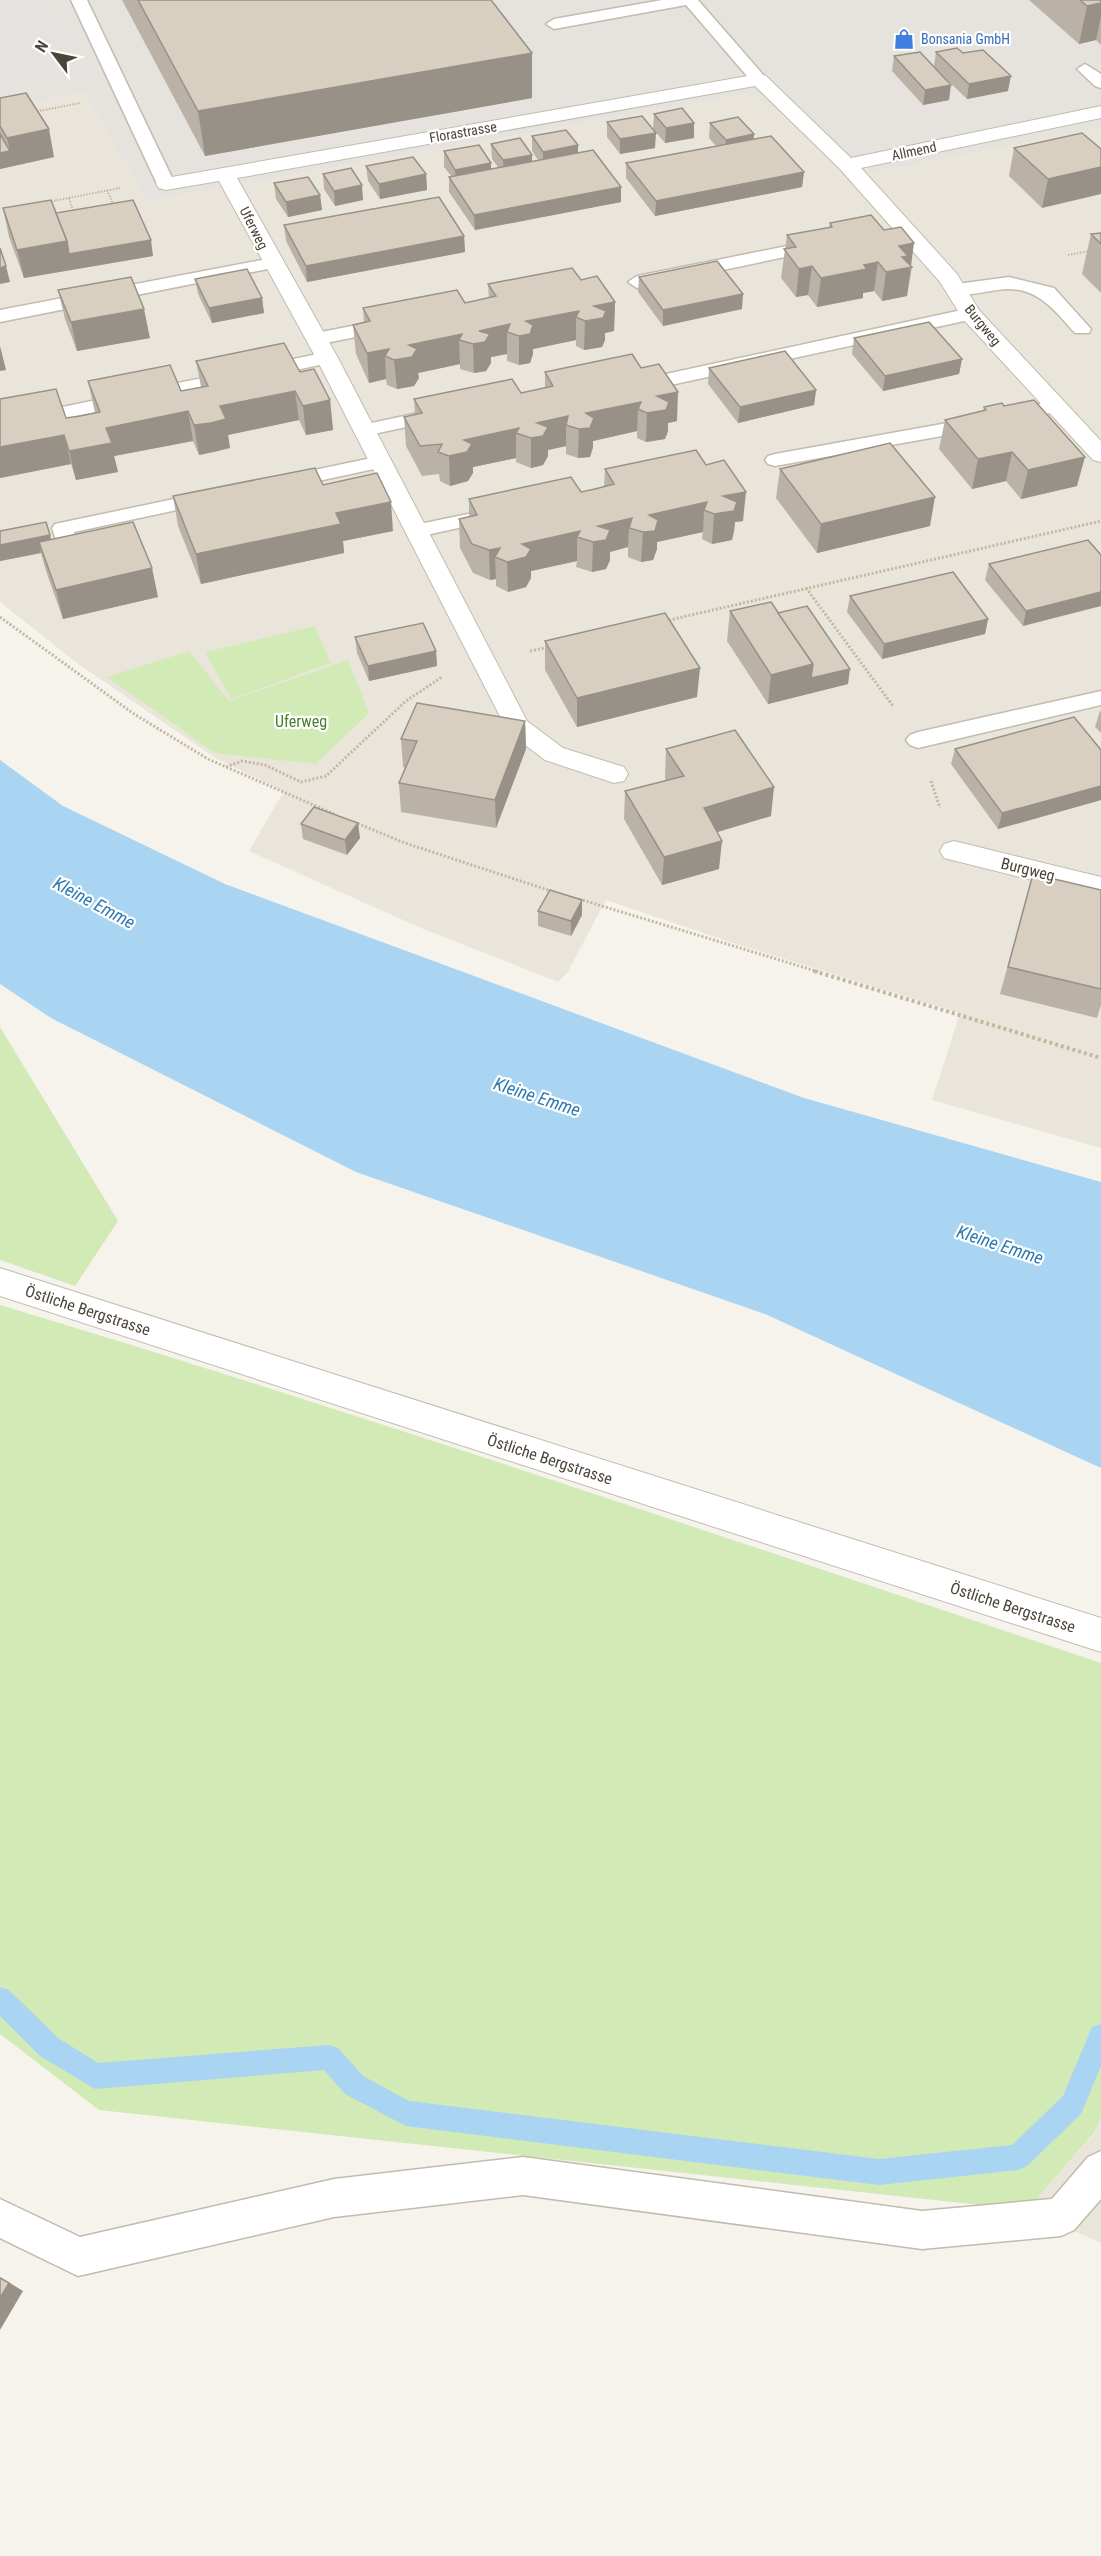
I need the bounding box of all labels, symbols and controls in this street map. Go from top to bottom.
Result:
north arrow [24,24,84,84]
shop icon: Bonsania GmbH [892,27,916,51]
place label: Bonsania GmbH [921,31,1010,47]
text: N [31,37,52,56]
street label: Florastrasse [428,118,498,146]
street label: Allmend [890,138,938,164]
street label: Uferweg [237,204,271,252]
street label: Burgweg [962,301,1004,349]
park label: Uferweg [275,712,327,731]
street label: Burgweg [999,854,1057,885]
water label: Kleine Emme [50,872,139,933]
water label: Kleine Emme [491,1073,583,1120]
water label: Kleine Emme [954,1221,1046,1268]
street label: Östliche Bergstrasse [23,1281,153,1340]
street label: Östliche Bergstrasse [485,1430,615,1489]
street label: Östliche Bergstrasse [948,1578,1078,1637]

